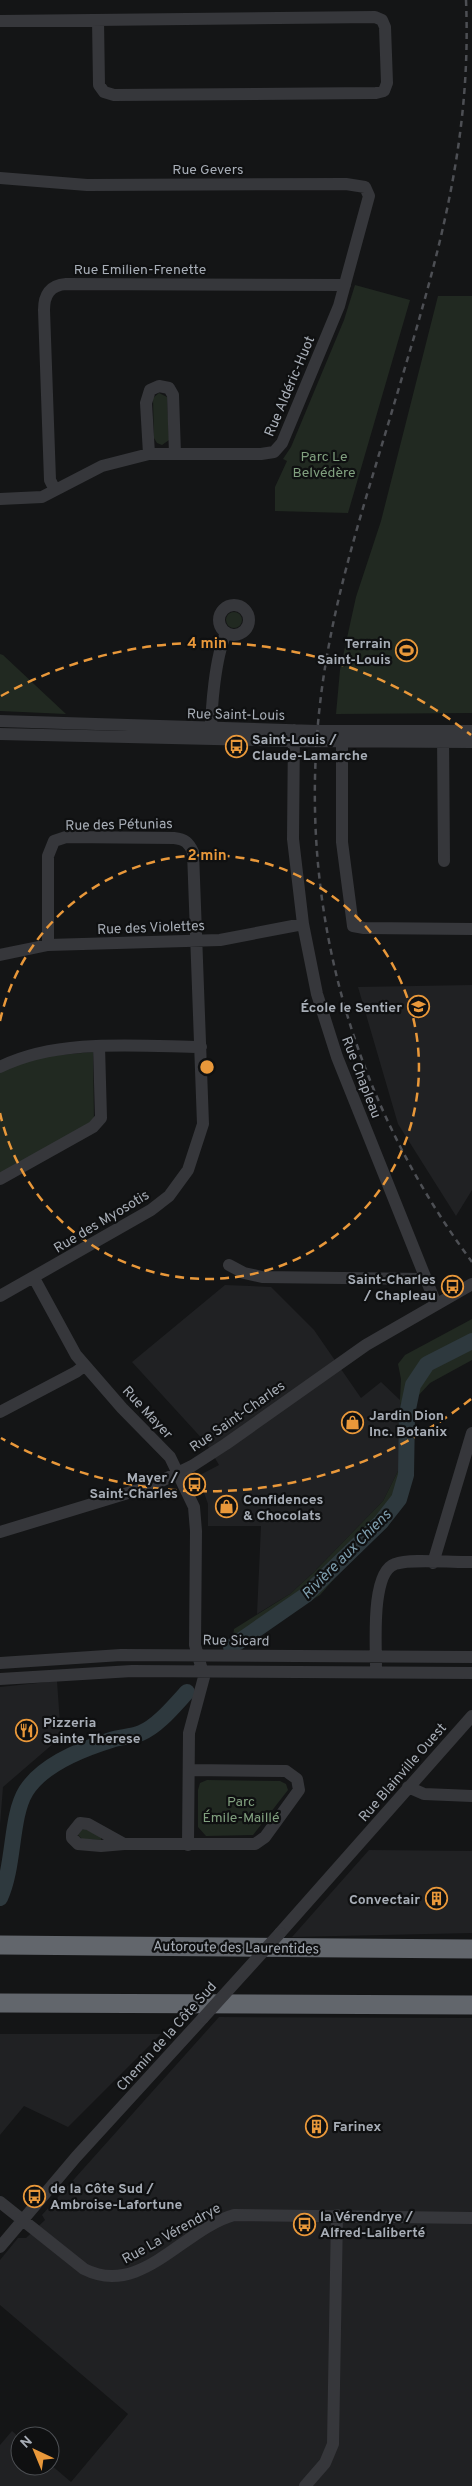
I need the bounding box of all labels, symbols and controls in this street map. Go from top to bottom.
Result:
street label: Rue Gevers [172,162,244,179]
street label: Rue Emilien-Frenette [74,262,206,279]
street label: Rue Aldéric-Huot [262,334,319,439]
park label: Parc Le Belvédère [292,449,356,482]
text: 4 min [187,635,227,654]
place label: Terrain Saint-Louis [317,636,391,669]
sports icon: Terrain Saint-Louis [395,639,419,663]
street label: Rue Saint-Louis [187,706,285,725]
place label: Saint-Louis / Claude-Lamarche [252,732,368,765]
bus stop icon: Saint-Louis / Claude-Lamarche [224,735,248,759]
street label: Rue des Pétunias [65,816,173,835]
text: 2 min [187,847,227,866]
street label: Rue des Violettes [97,918,205,939]
school or university icon: École le Sentier [406,995,430,1019]
place label: École le Sentier [300,999,402,1017]
street label: Rue Chapleau [337,1034,384,1121]
centre of rings [198,1058,216,1076]
street label: Rue des Myosotis [51,1187,153,1257]
place label: Saint-Charles / Chapleau [347,1272,436,1305]
bus stop icon: Saint-Charles / Chapleau [440,1275,464,1299]
street label: Rue Saint-Charles [187,1378,289,1456]
street label: Rue Mayer [118,1383,176,1443]
place label: Jardin Dion Inc. Botanix [369,1408,447,1441]
shop icon: Jardin Dion Inc. Botanix [341,1411,365,1435]
place label: Mayer / Saint-Charles [89,1470,179,1503]
bus stop icon: Mayer / Saint-Charles [182,1473,206,1497]
place label: Confidences & Chocolats [243,1492,323,1525]
shop icon: Confidences & Chocolats [215,1495,239,1519]
water label: Rivière aux Chiens [298,1506,396,1604]
street label: Rue Sicard [202,1632,270,1651]
place label: Pizzeria Sainte Therese [43,1715,141,1748]
restaurant icon: Pizzeria Sainte Therese [15,1718,39,1742]
street label: Rue Blainville Ouest [356,1720,451,1826]
park label: Parc Émile-Maillé [202,1794,280,1827]
building icon: Convectair [424,1887,448,1911]
place label: Convectair [349,1892,420,1909]
street label: Autoroute des Laurentides [153,1939,319,1958]
street label: Chemin de la Côte Sud [114,1979,221,2095]
building icon: Farinex [305,2114,329,2138]
place label: Farinex [333,2119,381,2136]
place label: de la Côte Sud / Ambroise-Lafortune [50,2181,183,2214]
bus stop icon: de la Côte Sud / Ambroise-Lafortune [22,2184,46,2208]
street label: Rue La Vérendrye [119,2200,224,2268]
place label: la Vérendrye / Alfred-Laliberté [320,2209,426,2242]
bus stop icon: la Vérendrye / Alfred-Laliberté [292,2212,316,2236]
north arrow [10,2426,60,2476]
text: N [17,2433,37,2452]

